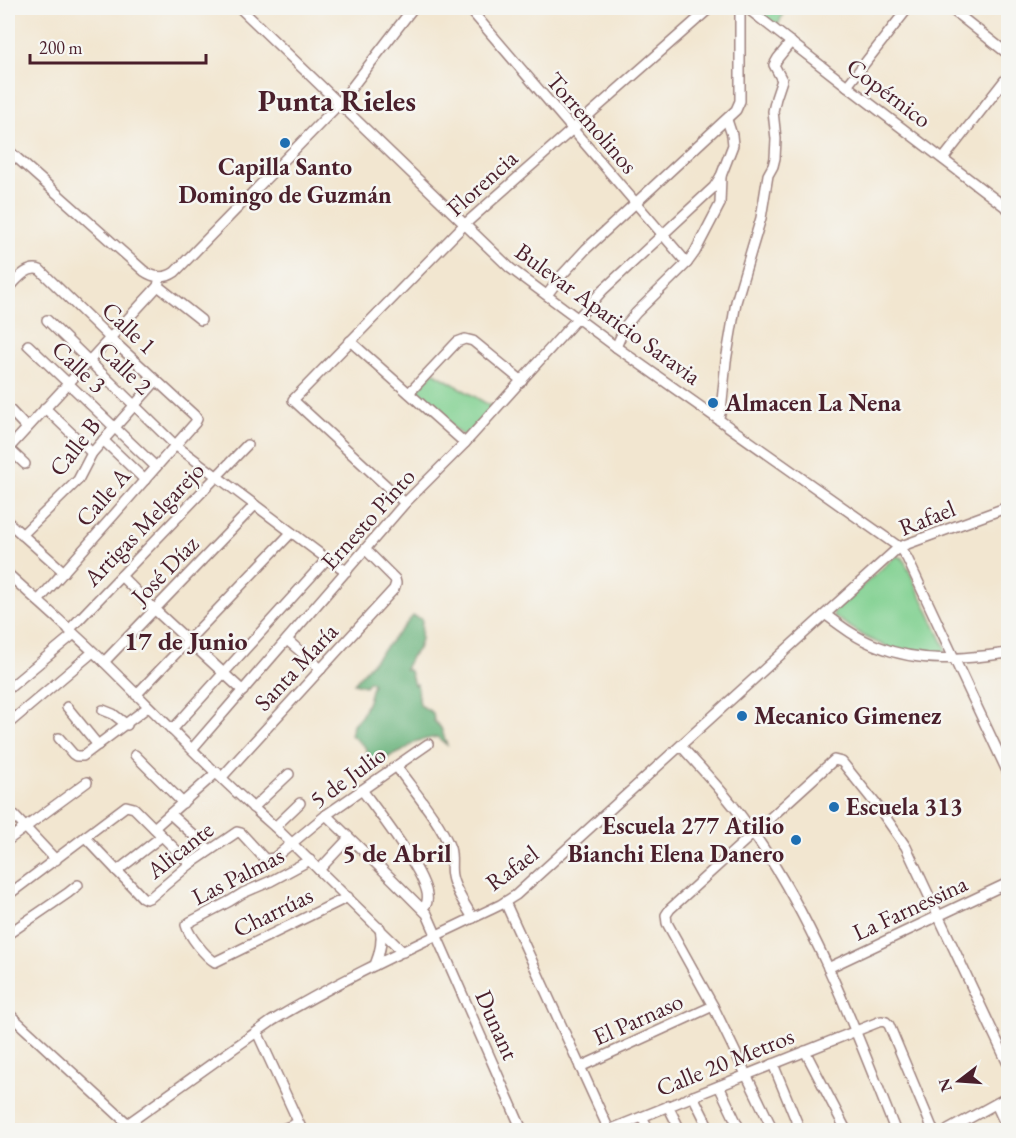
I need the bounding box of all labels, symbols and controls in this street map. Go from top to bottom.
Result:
scale bar [30,27,206,65]
text: 200 m [39,36,83,59]
street label: Copérnico [841,51,938,135]
street label: Torremolinos [540,65,645,180]
district label: Punta Rieles [258,81,416,120]
marker: Capilla Santo Domingo de Guzmán [278,136,292,150]
street label: Florencia [440,142,524,223]
place label: Capilla Santo Domingo de Guzmán [178,151,392,211]
street label: Bulevar Aparicio Saravia [509,236,708,392]
street label: Calle 1 [95,295,163,361]
street label: Calle 3 [45,334,113,400]
street label: Calle 2 [92,334,159,401]
place label: Almacen La Nena [724,387,902,418]
marker: Almacen La Nena [706,396,720,410]
street label: Calle B [42,411,107,482]
street label: Artigas Melgarejo [76,455,211,593]
street label: Calle A [68,460,137,533]
street label: Ernesto Pinto [314,461,422,576]
street label: Rafael [894,492,960,543]
street label: José Díaz [123,529,205,612]
street label: Santa María [247,616,345,717]
district label: 17 de Junio [124,624,248,658]
place label: Mecanico Gimenez [754,700,942,731]
marker: Mecanico Gimenez [735,709,749,723]
street label: 5 de Julio [303,738,392,815]
place label: Escuela 313 [846,791,963,822]
marker: Escuela 313 [827,800,841,814]
place label: Escuela 277 Atilio Bianchi Elena Danero [568,810,784,869]
street label: Alicante [139,814,219,886]
marker: Escuela 277 Atilio Bianchi Elena Danero [789,833,803,847]
district label: 5 de Abril [342,836,452,870]
street label: Rafael [479,838,545,898]
street label: Las Palmas [186,839,289,912]
street label: La Farnessina [847,867,973,948]
street label: Charrúas [228,879,318,944]
street label: Dunant [468,985,527,1065]
street label: El Parnaso [588,985,688,1052]
street label: Calle 20 Metros [651,1020,798,1103]
north arrow [929,1051,989,1111]
text: N [933,1076,957,1095]

